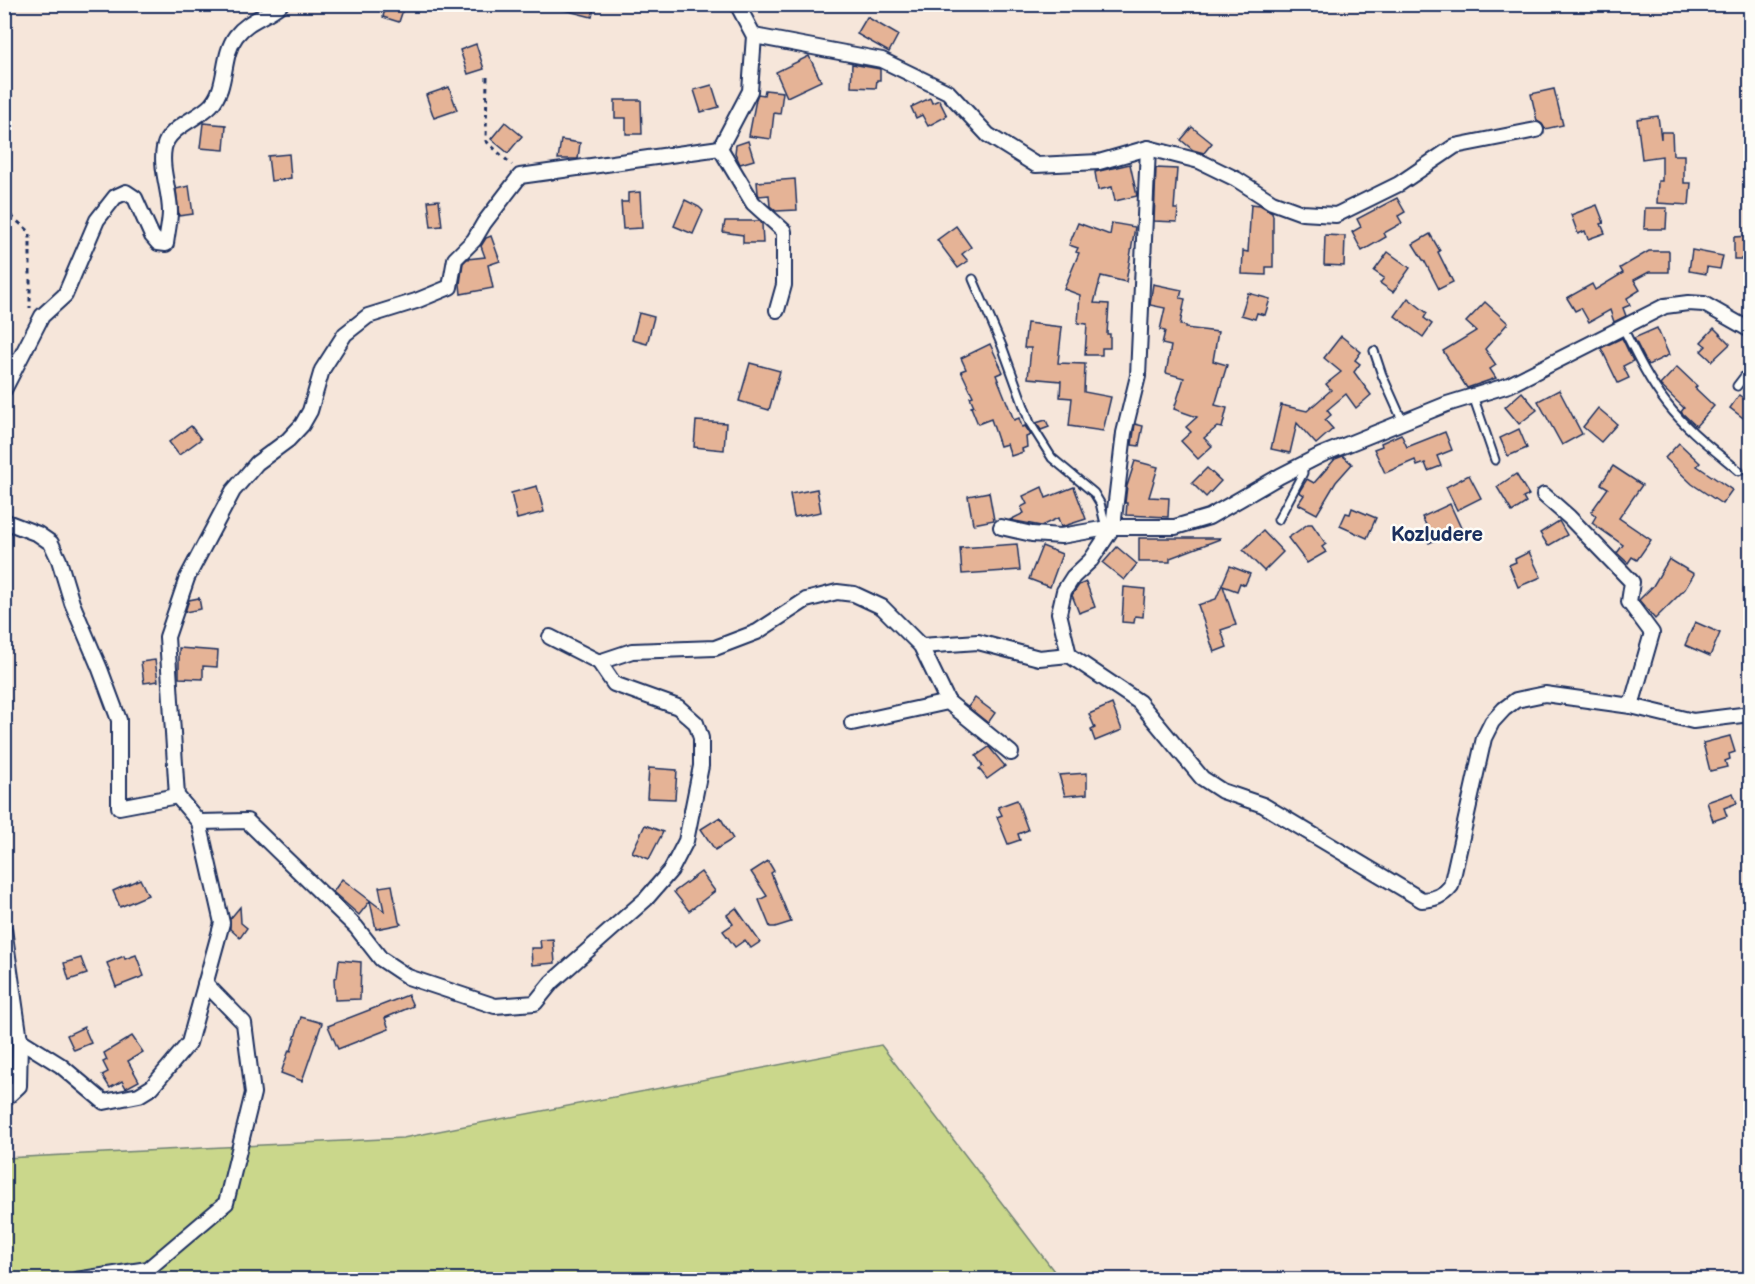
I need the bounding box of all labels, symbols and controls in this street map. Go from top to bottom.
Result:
district label: Kozludere [1391,523,1483,547]

